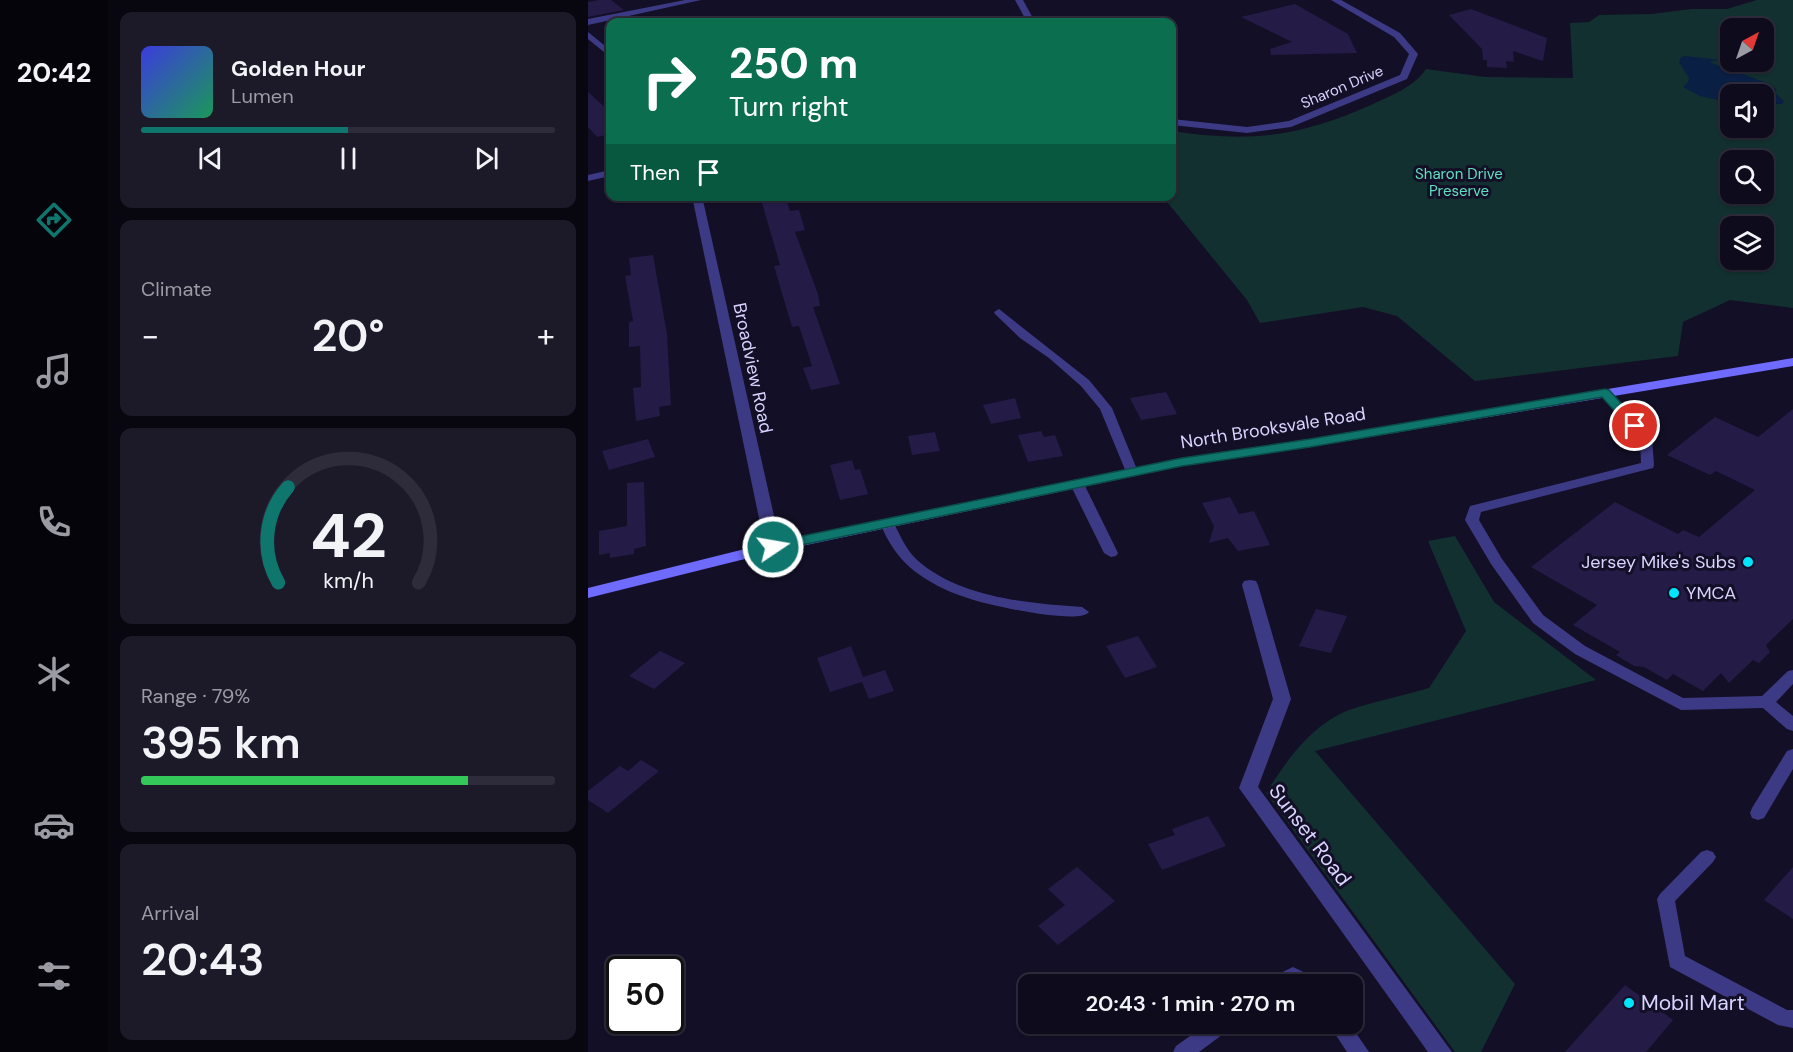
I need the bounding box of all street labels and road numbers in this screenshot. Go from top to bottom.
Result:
street label: Sharon Drive [1298,61,1386,113]
street label: Broadview Road [727,300,779,436]
street label: North Brooksvale Road [1179,401,1367,455]
street label: Sunset Road [1262,778,1358,892]

